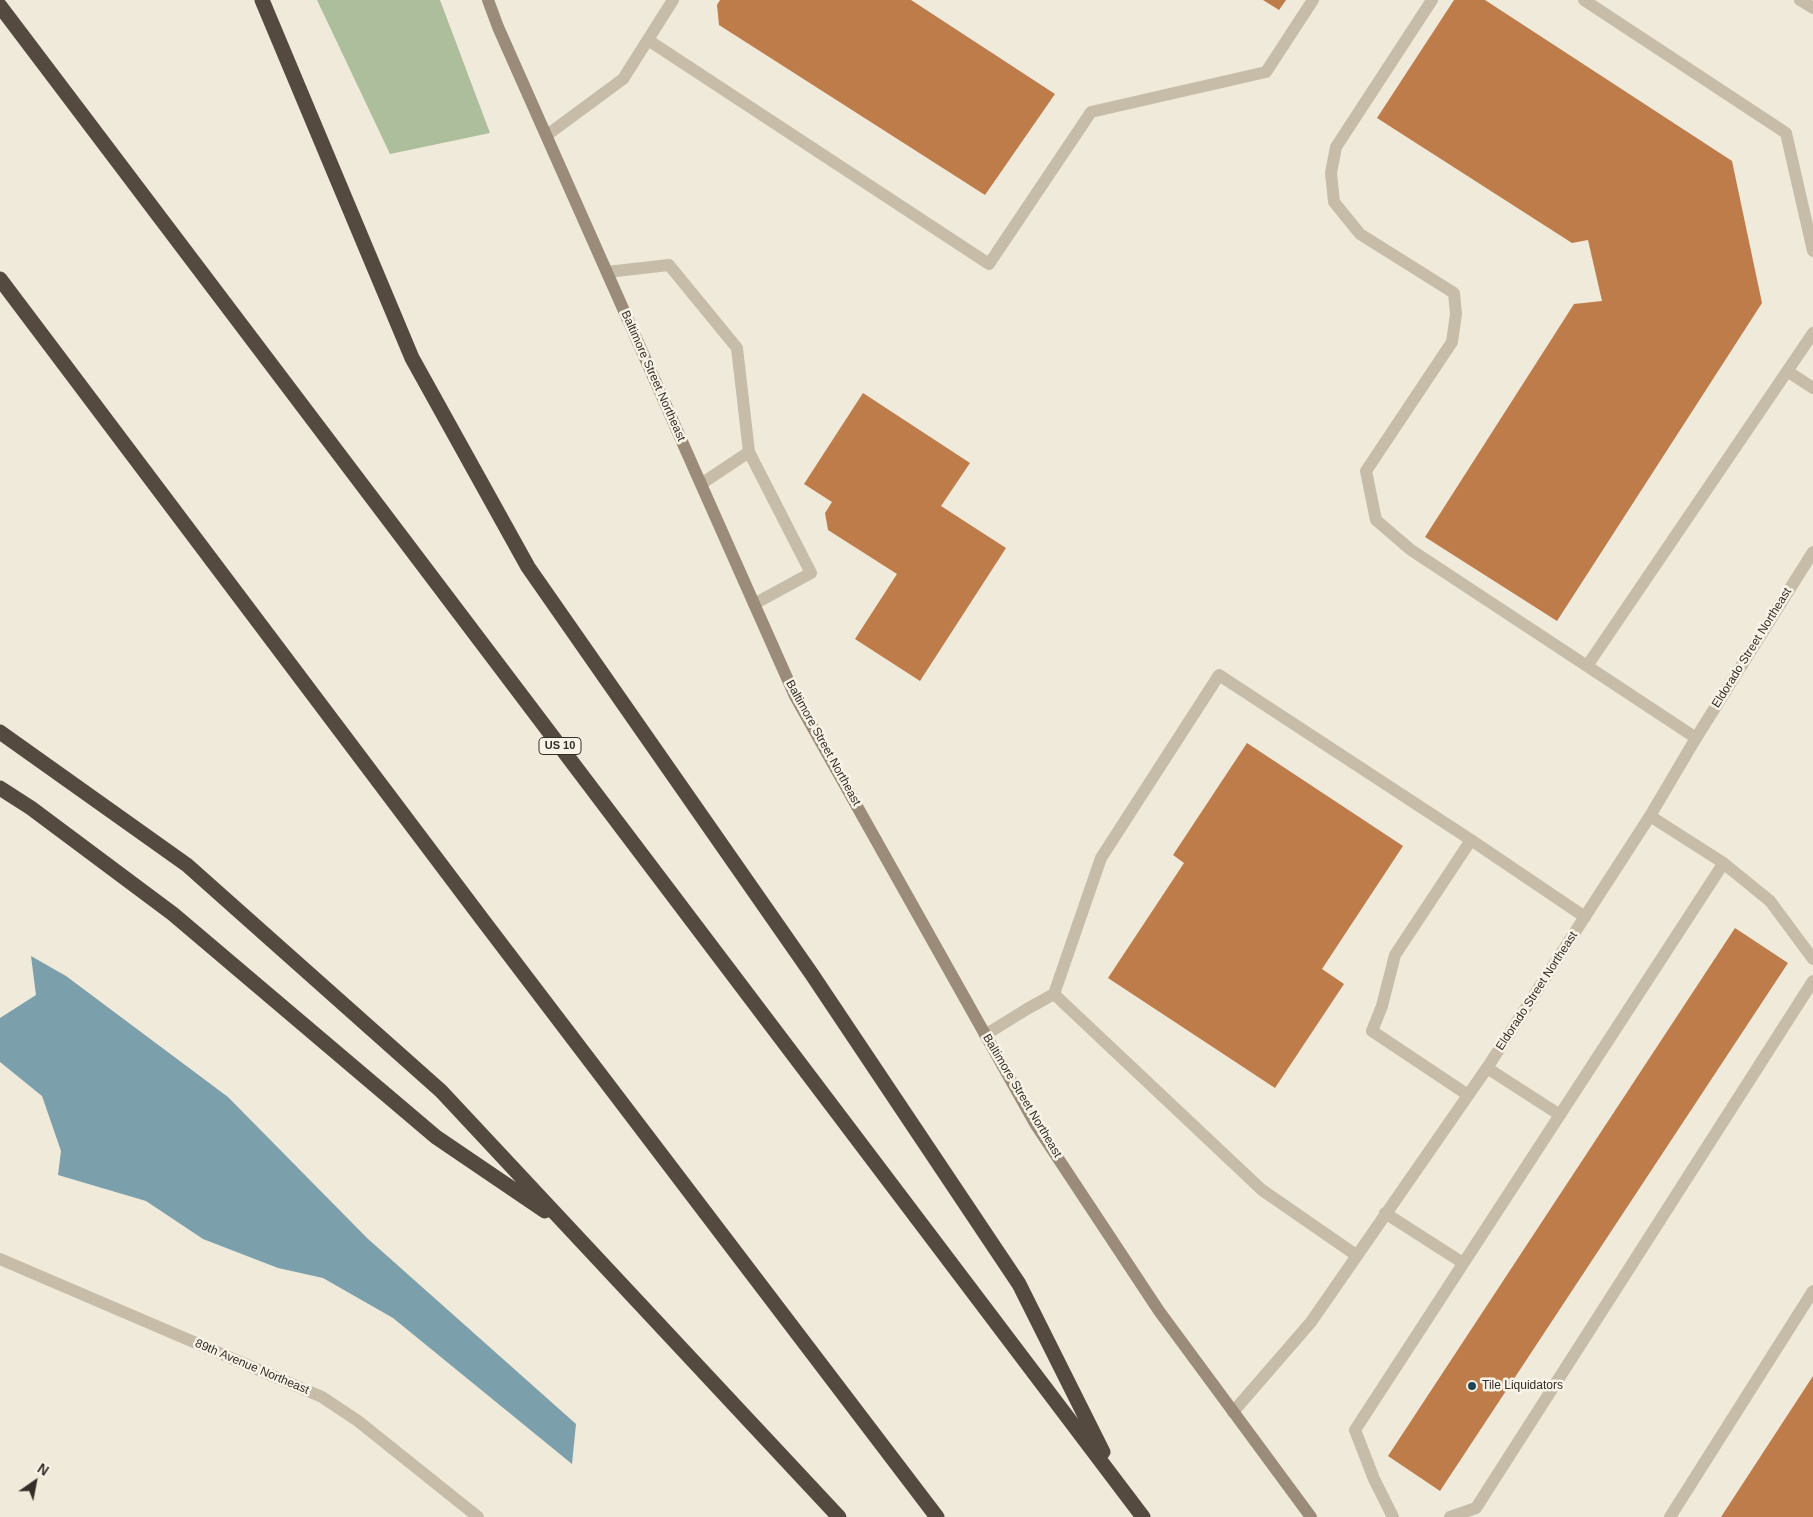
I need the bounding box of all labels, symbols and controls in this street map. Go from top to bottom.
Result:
street label: Baltimore Street Northeast [618,308,688,444]
street label: Eldorado Street Northeast [1709,585,1795,711]
street label: Baltimore Street Northeast [782,678,864,808]
road number: US 10 [539,738,581,754]
street label: Eldorado Street Northeast [1493,929,1581,1053]
street label: Baltimore Street Northeast [979,1032,1065,1160]
street label: 89th Avenue Northeast [193,1336,311,1398]
place label: Tile Liquidators [1482,1379,1563,1393]
marker: Tile Liquidators [1466,1380,1478,1392]
north arrow [10,1457,60,1507]
text: N [35,1460,52,1479]

